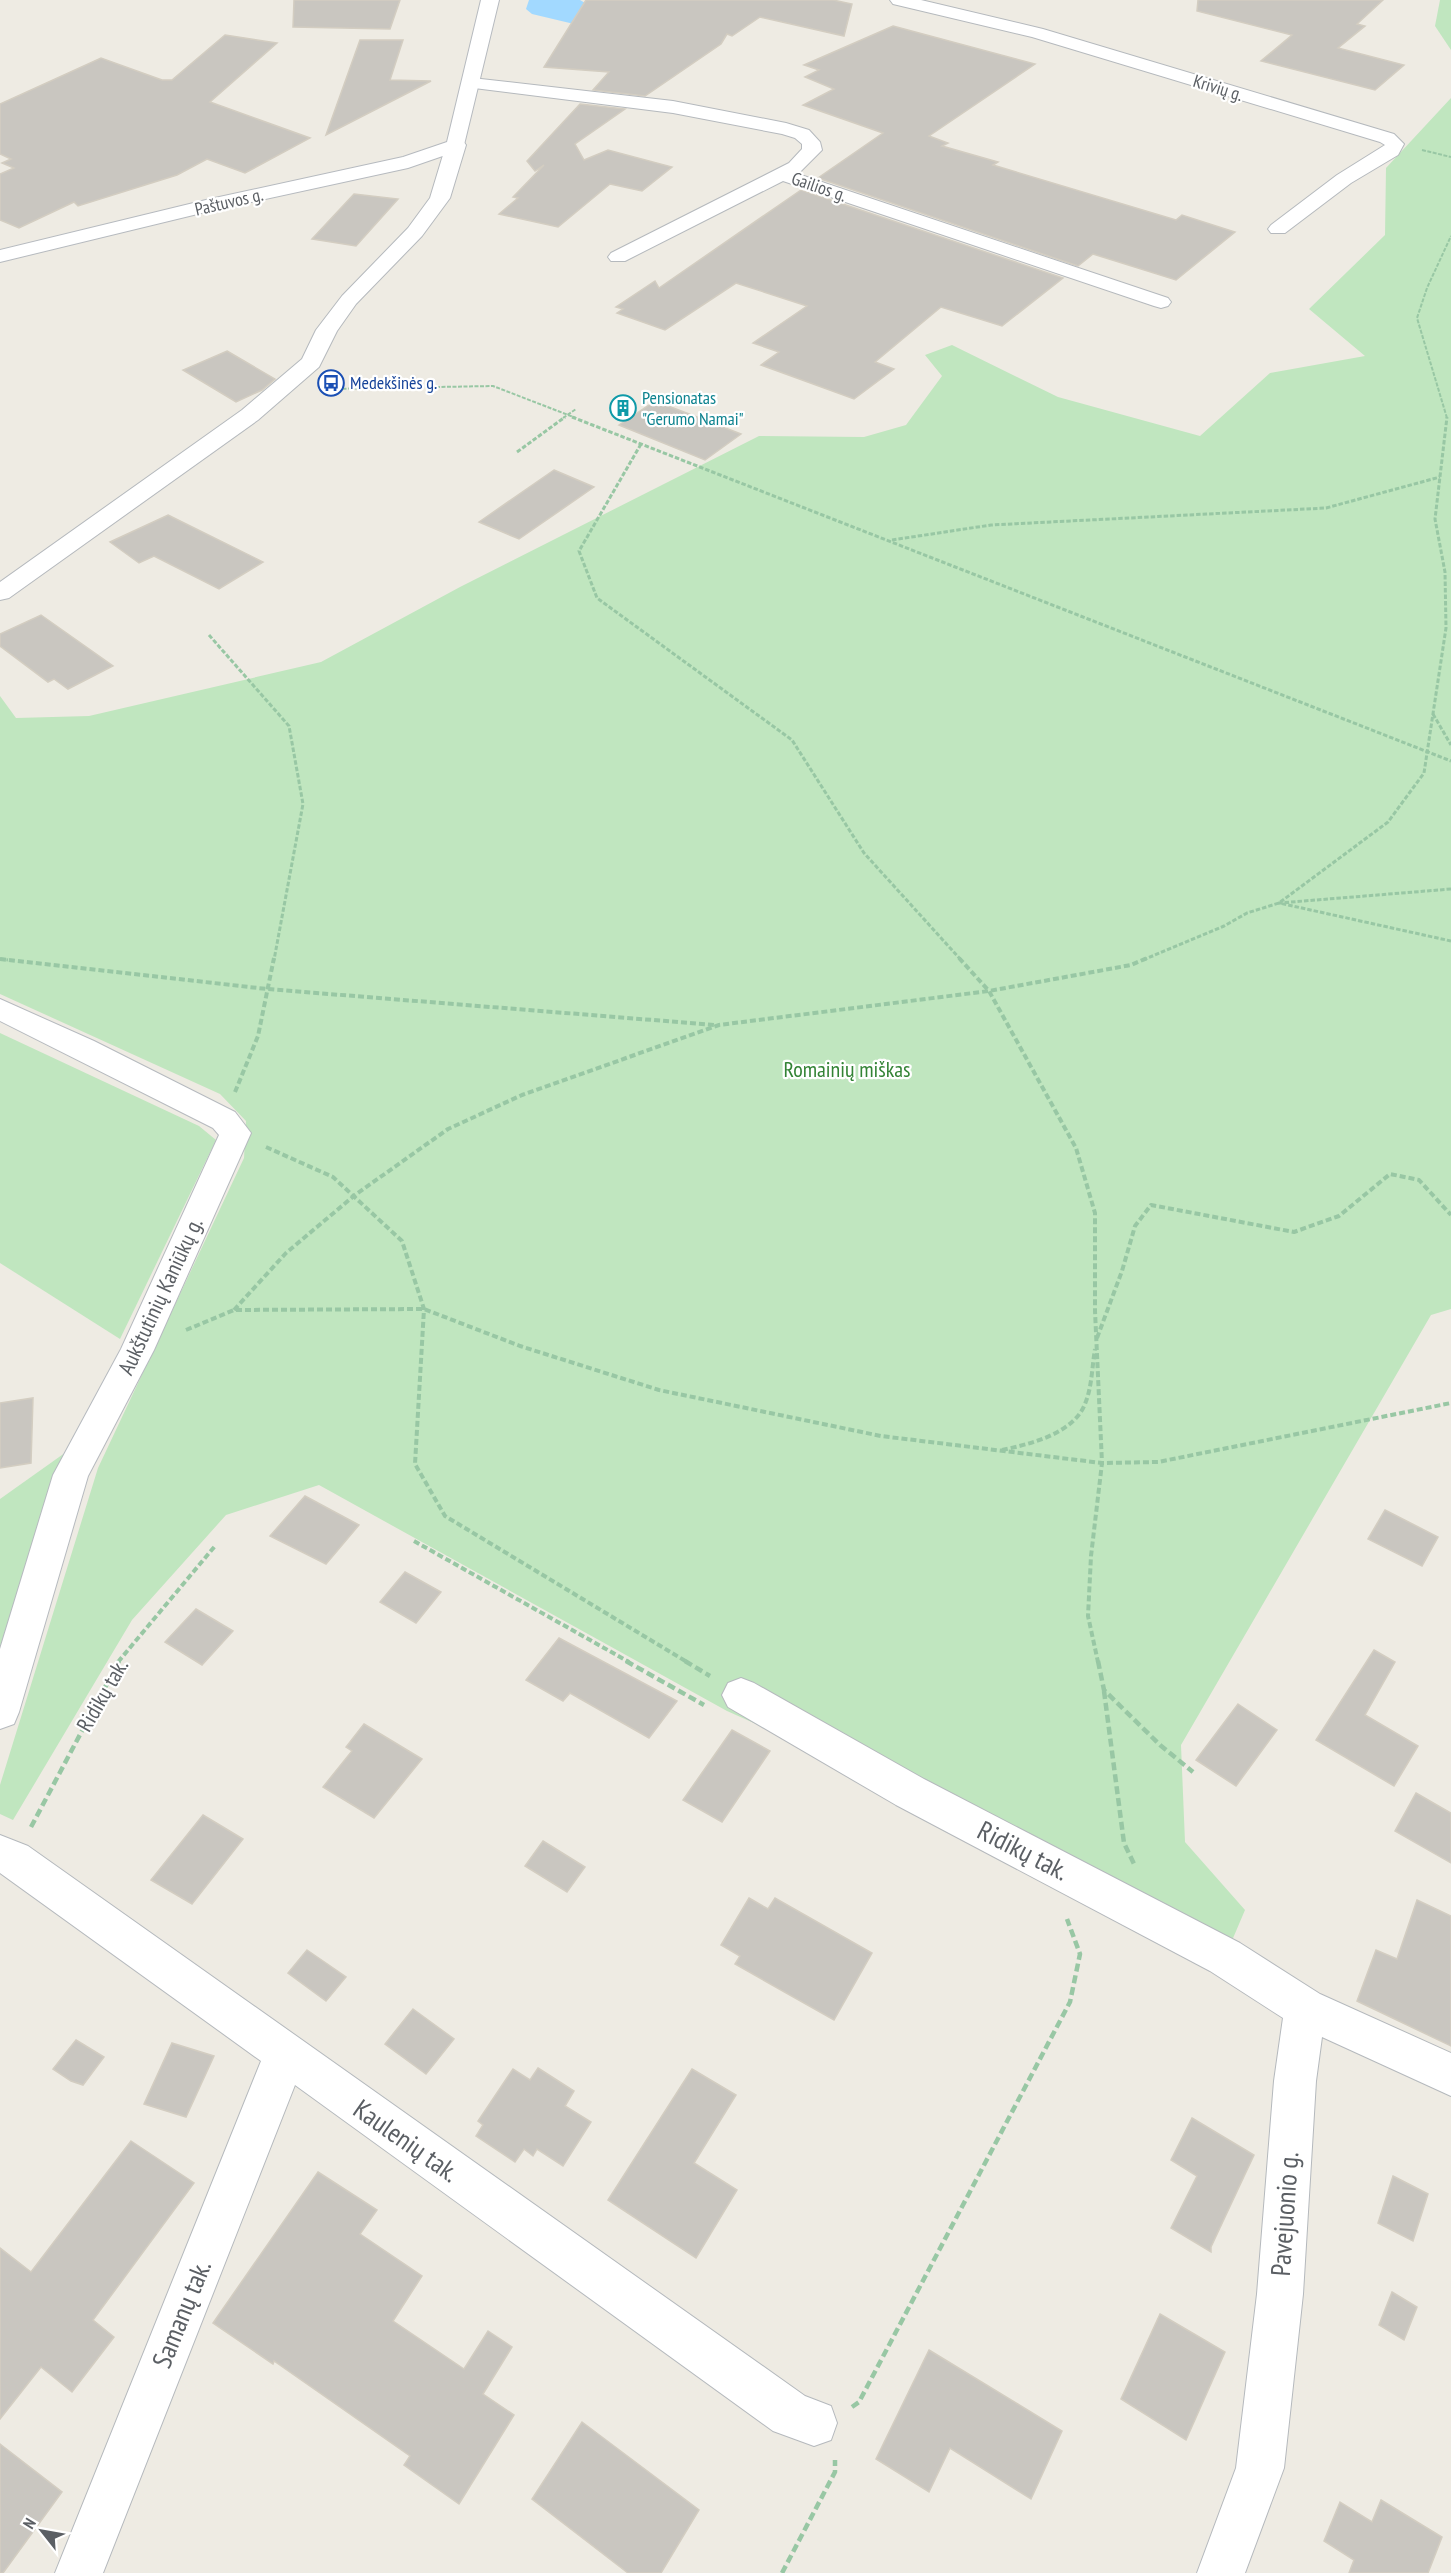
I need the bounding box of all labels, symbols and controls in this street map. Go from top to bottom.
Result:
street label: Krivių g. [1190,69,1246,106]
street label: Gailios g. [789,166,850,207]
street label: Paštuvos g. [193,183,265,221]
bus stop icon: Medekšinės g. [316,368,346,398]
place label: Medekšinės g. [350,371,437,394]
place label: Pensionatas "Gerumo Namai" [642,386,744,430]
building icon: Pensionatas "Gerumo Namai" [608,393,638,423]
park label: Romainių miškas [783,1055,911,1083]
street label: Aukštutinių Kaniūkų g. [111,1213,209,1379]
street label: Ridikų tak. [70,1653,134,1737]
street label: Ridikų tak. [972,1813,1075,1887]
street label: Kaulenių tak. [347,2091,466,2189]
street label: Pavejuonio g. [1263,2151,1305,2277]
street label: Samanų tak. [144,2255,218,2373]
north arrow [12,2501,72,2561]
text: N [18,2514,40,2532]

